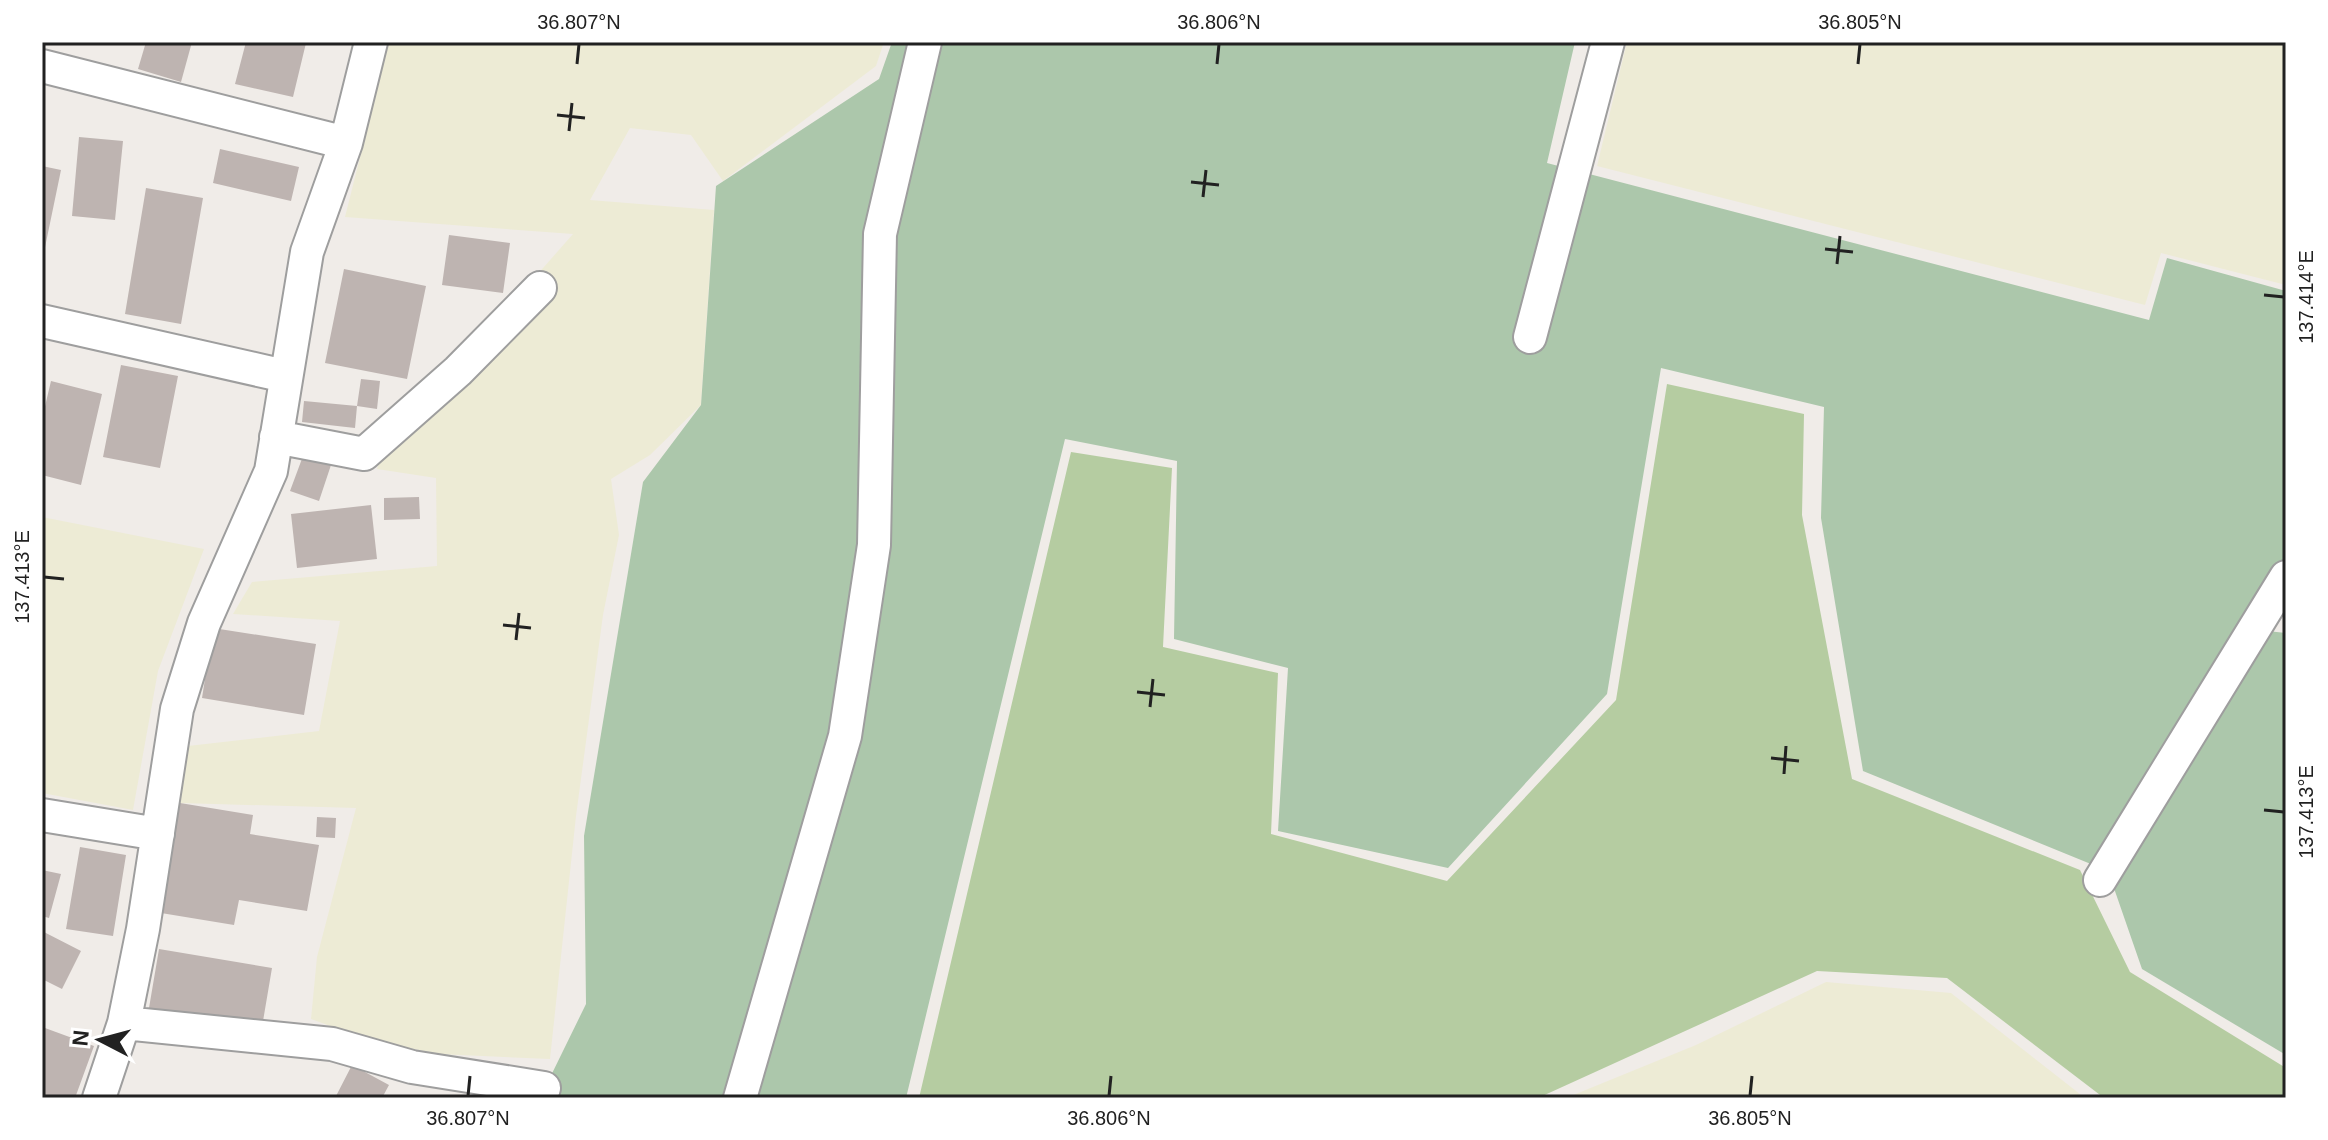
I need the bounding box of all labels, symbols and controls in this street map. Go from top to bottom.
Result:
text: 36.807°N [537,11,621,33]
text: 36.806°N [1177,11,1261,33]
text: 36.805°N [1818,11,1902,33]
text: 137.414°E [2295,250,2317,344]
text: 137.413°E [11,530,33,624]
text: 137.413°E [2295,765,2317,859]
north arrow [60,1000,140,1080]
text: N [67,1029,94,1047]
text: 36.807°N [426,1107,510,1129]
text: 36.806°N [1067,1107,1151,1129]
text: 36.805°N [1708,1107,1792,1129]

